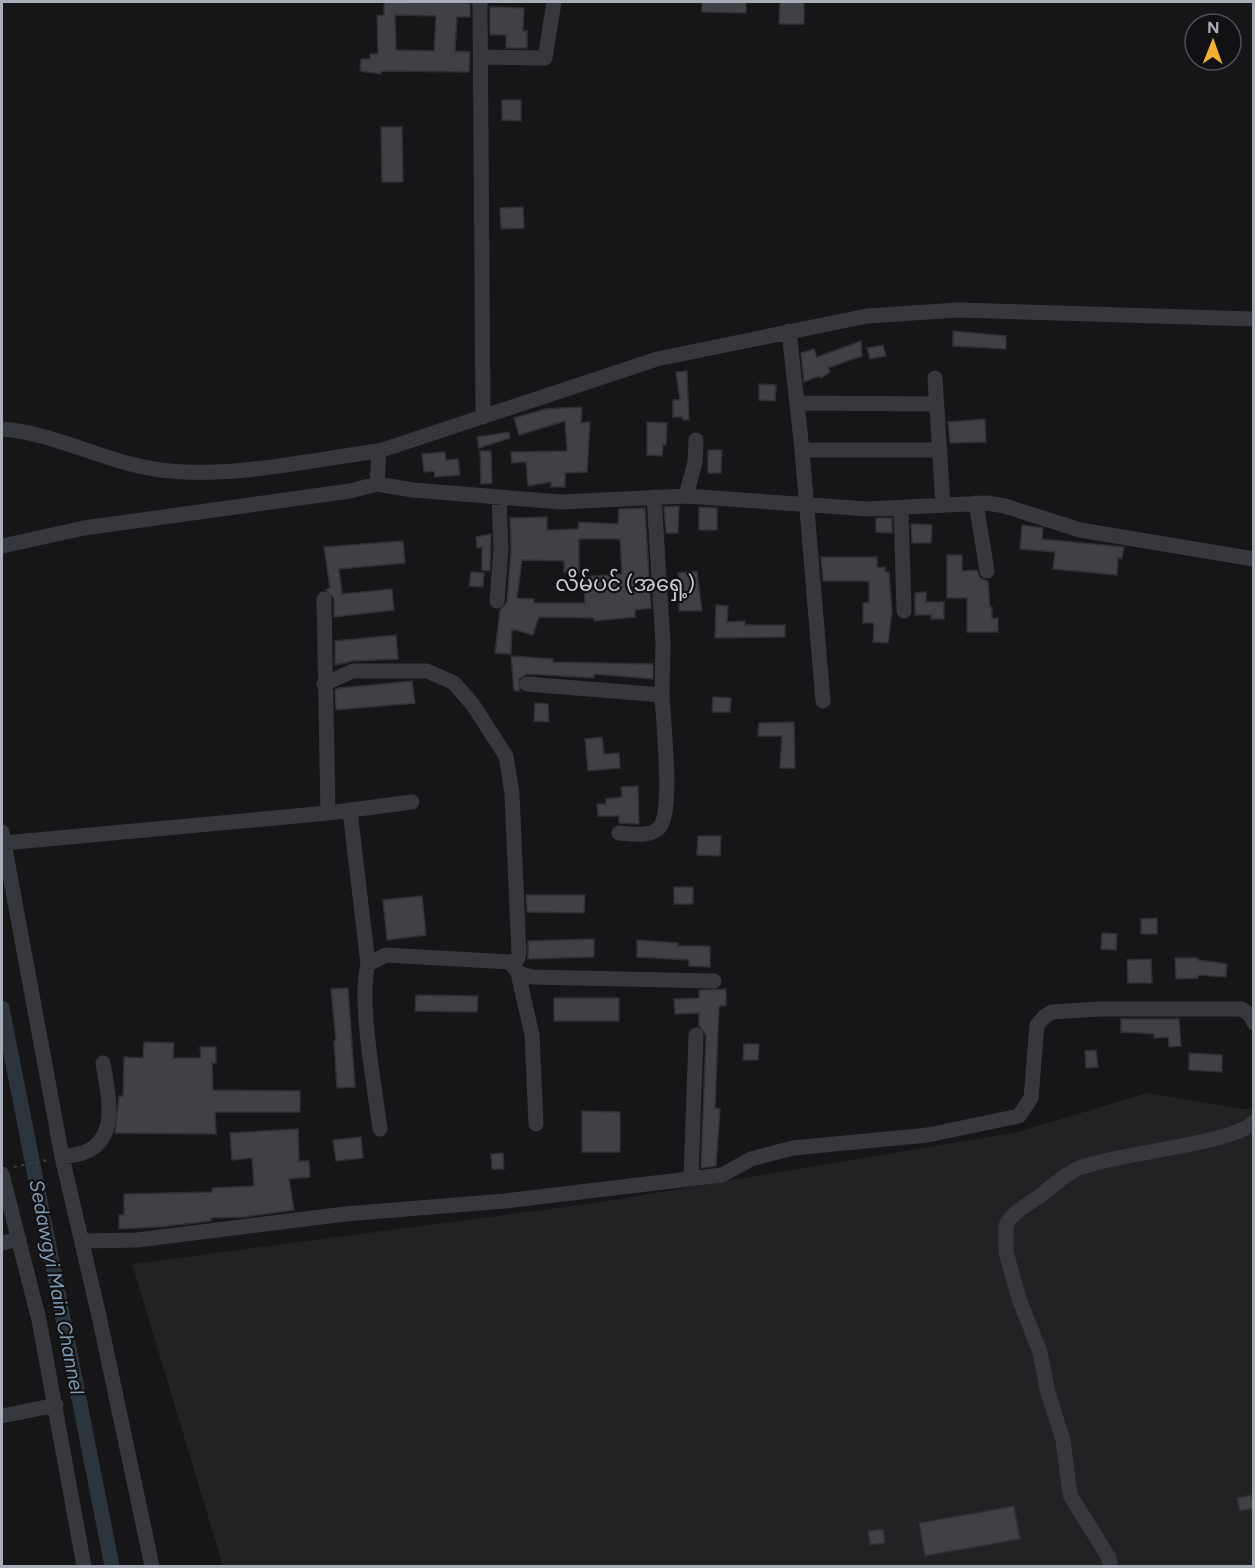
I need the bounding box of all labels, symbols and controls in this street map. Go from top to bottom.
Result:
north arrow [1183,12,1243,72]
text: N [1207,18,1220,37]
district label: လိမ်ပင် (အရှေ့) [555,568,695,601]
water label: Sedawgyi Main Channel [24,1177,90,1397]

